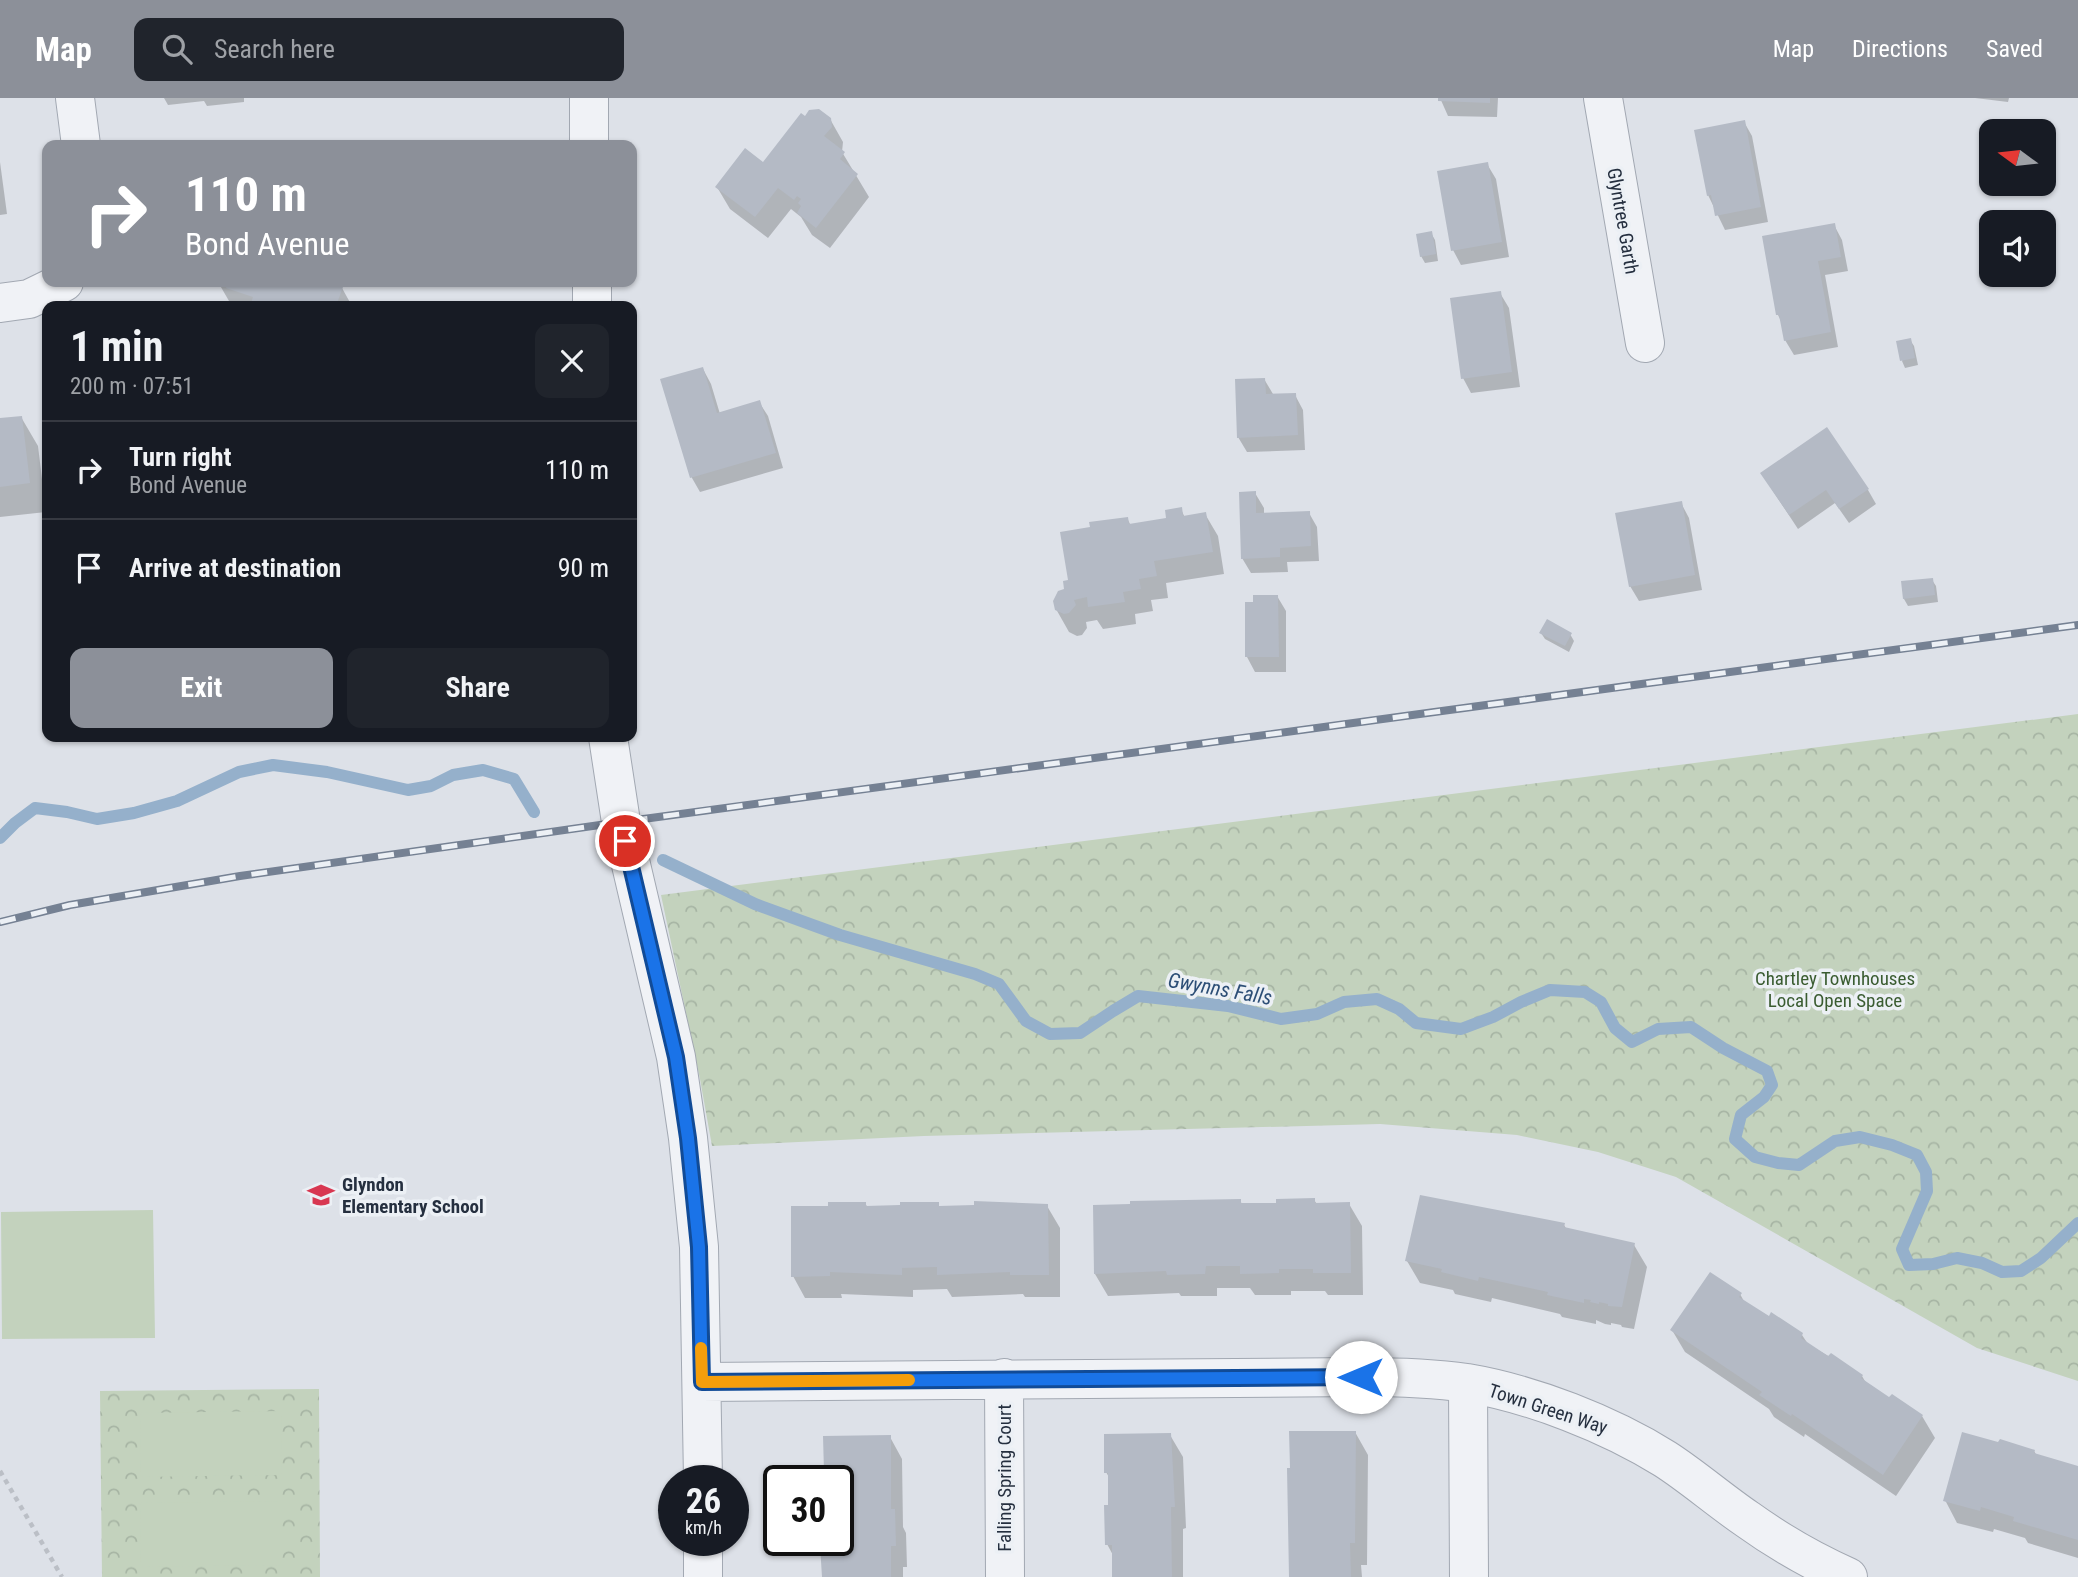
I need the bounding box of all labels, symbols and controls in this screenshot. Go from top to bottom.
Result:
search box [134,18,624,81]
text: Map [35,30,92,69]
icon: search [158,30,196,68]
text: Search here [214,34,335,64]
text: Map [1773,35,1814,63]
text: Directions [1852,35,1948,63]
text: Saved [1986,35,2043,63]
north arrow [1979,119,2056,196]
map controls [1979,119,2056,287]
text: 110 m [185,166,307,223]
street label: Glyntree Garth [1602,166,1644,276]
icon: right [70,168,161,259]
button: sound [1979,210,2056,287]
text: Bond Avenue [185,225,349,263]
text: 1 min [70,322,163,371]
button: close [535,324,609,398]
text: 200 m · 07:51 [70,373,194,400]
text: Turn right [129,442,231,472]
icon: right [70,451,108,489]
text: 110 m [545,455,609,485]
text: Bond Avenue [129,472,247,499]
icon: arrive [70,549,108,587]
text: Arrive at destination [129,553,341,583]
text: 90 m [558,553,609,583]
button: Exit [70,648,333,728]
button: Share [347,648,609,728]
pin [595,811,655,871]
icon: arrive [606,822,644,860]
park label: Chartley Townhouses Local Open Space [1755,967,1915,1012]
water label: Gwynns Falls [1166,968,1274,1010]
place label: Glyndon Elementary School [342,1173,484,1218]
school or university icon: Glyndon Elementary School [306,1180,336,1210]
position arrow [1324,1340,1398,1414]
street label: Town Green Way [1486,1379,1610,1439]
street label: Falling Spring Court [993,1404,1016,1552]
speed limit sign: 30 [763,1465,854,1556]
text: 26 [686,1481,721,1522]
text: km/h [685,1517,722,1538]

